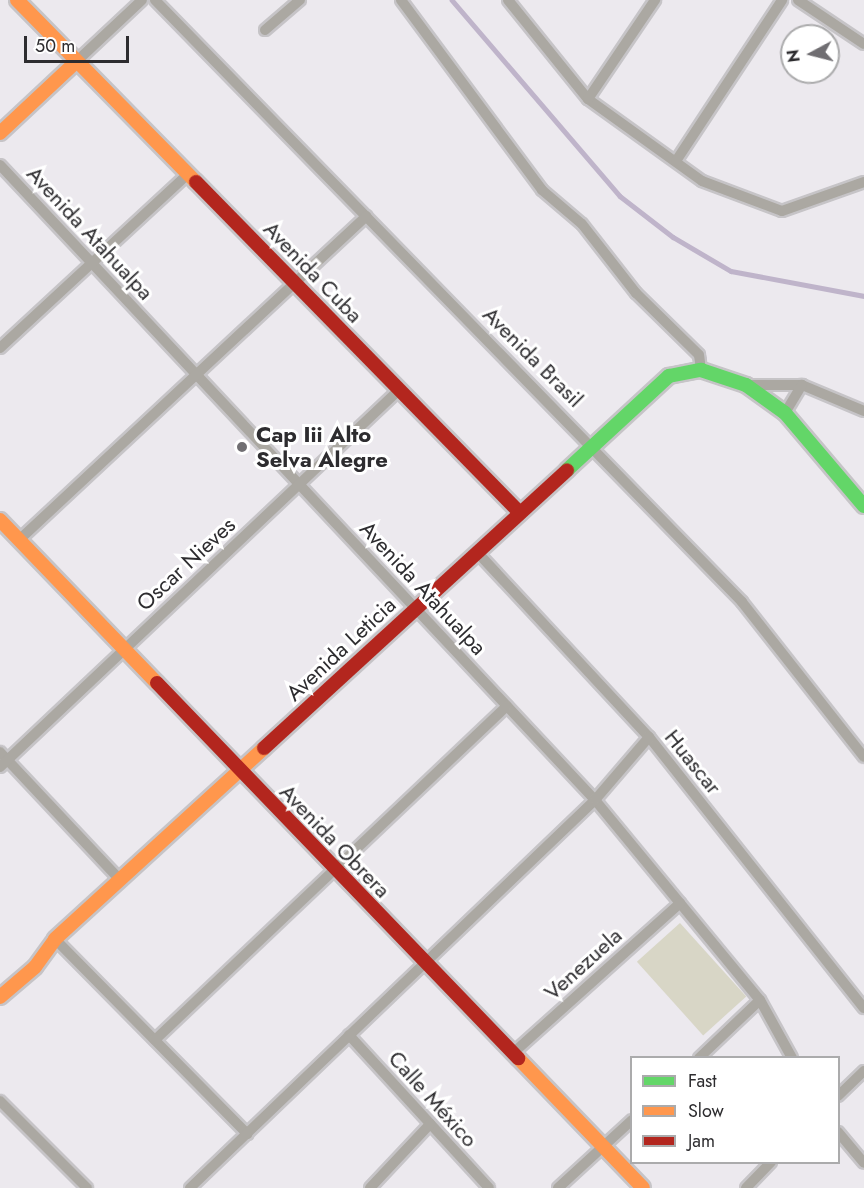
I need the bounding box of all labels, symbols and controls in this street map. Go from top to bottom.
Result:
scale bar [27,24,132,62]
north arrow [780,24,840,84]
text: 50 m [35,33,75,59]
text: N [781,48,806,64]
street label: Avenida Atahualpa [21,161,159,305]
street label: Avenida Cuba [258,216,368,328]
street label: Avenida Brasil [477,301,589,413]
place label: Cap Iii Alto Selva Alegre [256,421,388,472]
marker: Cap Iii Alto Selva Alegre [233,438,251,456]
street label: Oscar Nieves [131,512,241,616]
street label: Avenida Atahualpa [354,516,492,660]
street label: Avenida Leticia [281,592,401,706]
street label: Huascar [659,724,727,800]
street label: Avenida Obrera [274,779,396,903]
street label: Venezuela [539,922,627,1006]
street label: Calle México [383,1045,483,1153]
legend [630,1056,840,1164]
text: Fast [688,1068,717,1094]
text: Slow [688,1098,724,1124]
text: Jam [688,1128,715,1154]

